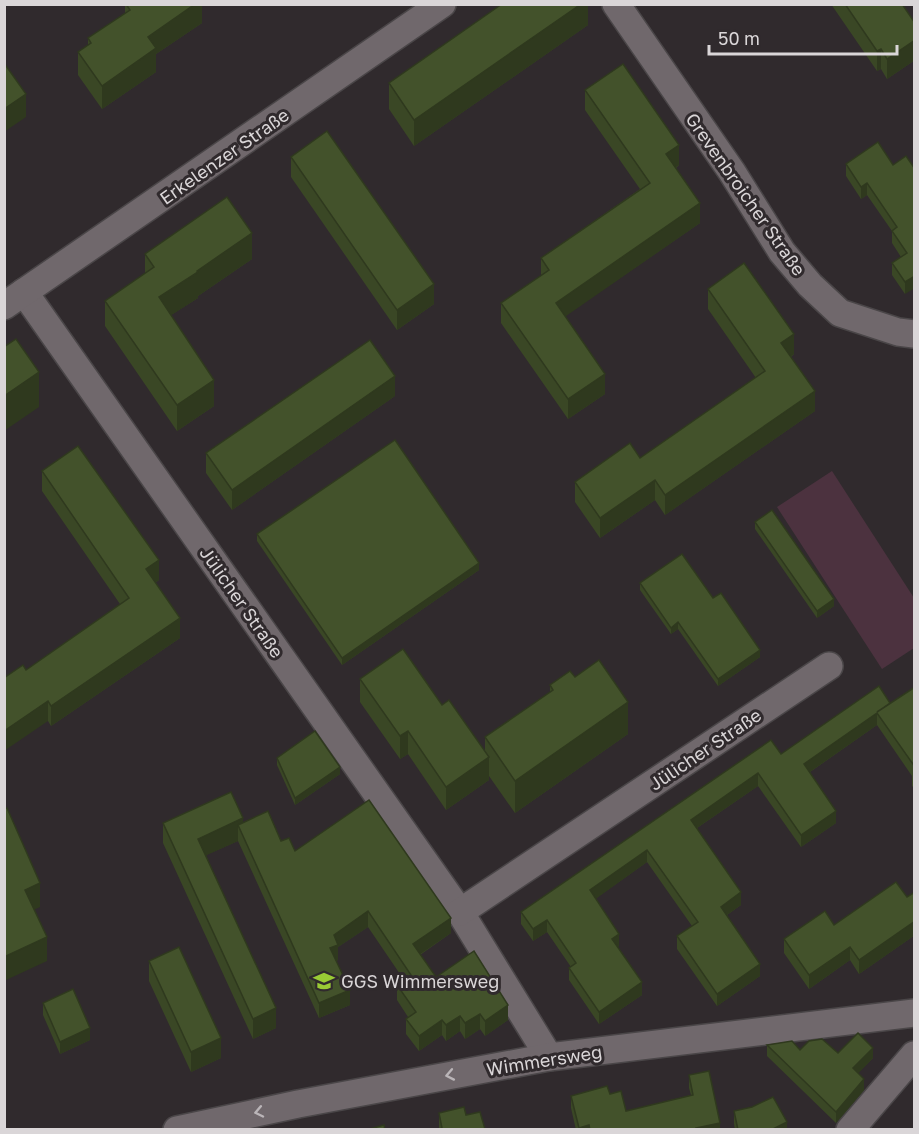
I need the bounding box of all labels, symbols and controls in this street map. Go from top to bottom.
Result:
scale bar [709,18,896,56]
text: 50 m [718,27,760,49]
street label: Erkelenzer Straße [155,103,293,209]
street label: Grevenbroicher Straße [682,108,810,280]
street label: Jülicher Straße [196,542,288,662]
street label: Jülicher Straße [645,703,765,795]
school or university icon: GGS Wimmersweg [312,969,336,993]
place label: GGS Wimmersweg [341,970,499,992]
street label: Wimmersweg [485,1040,603,1080]
one-way arrow [446,1068,456,1081]
one-way arrow [254,1105,264,1118]

